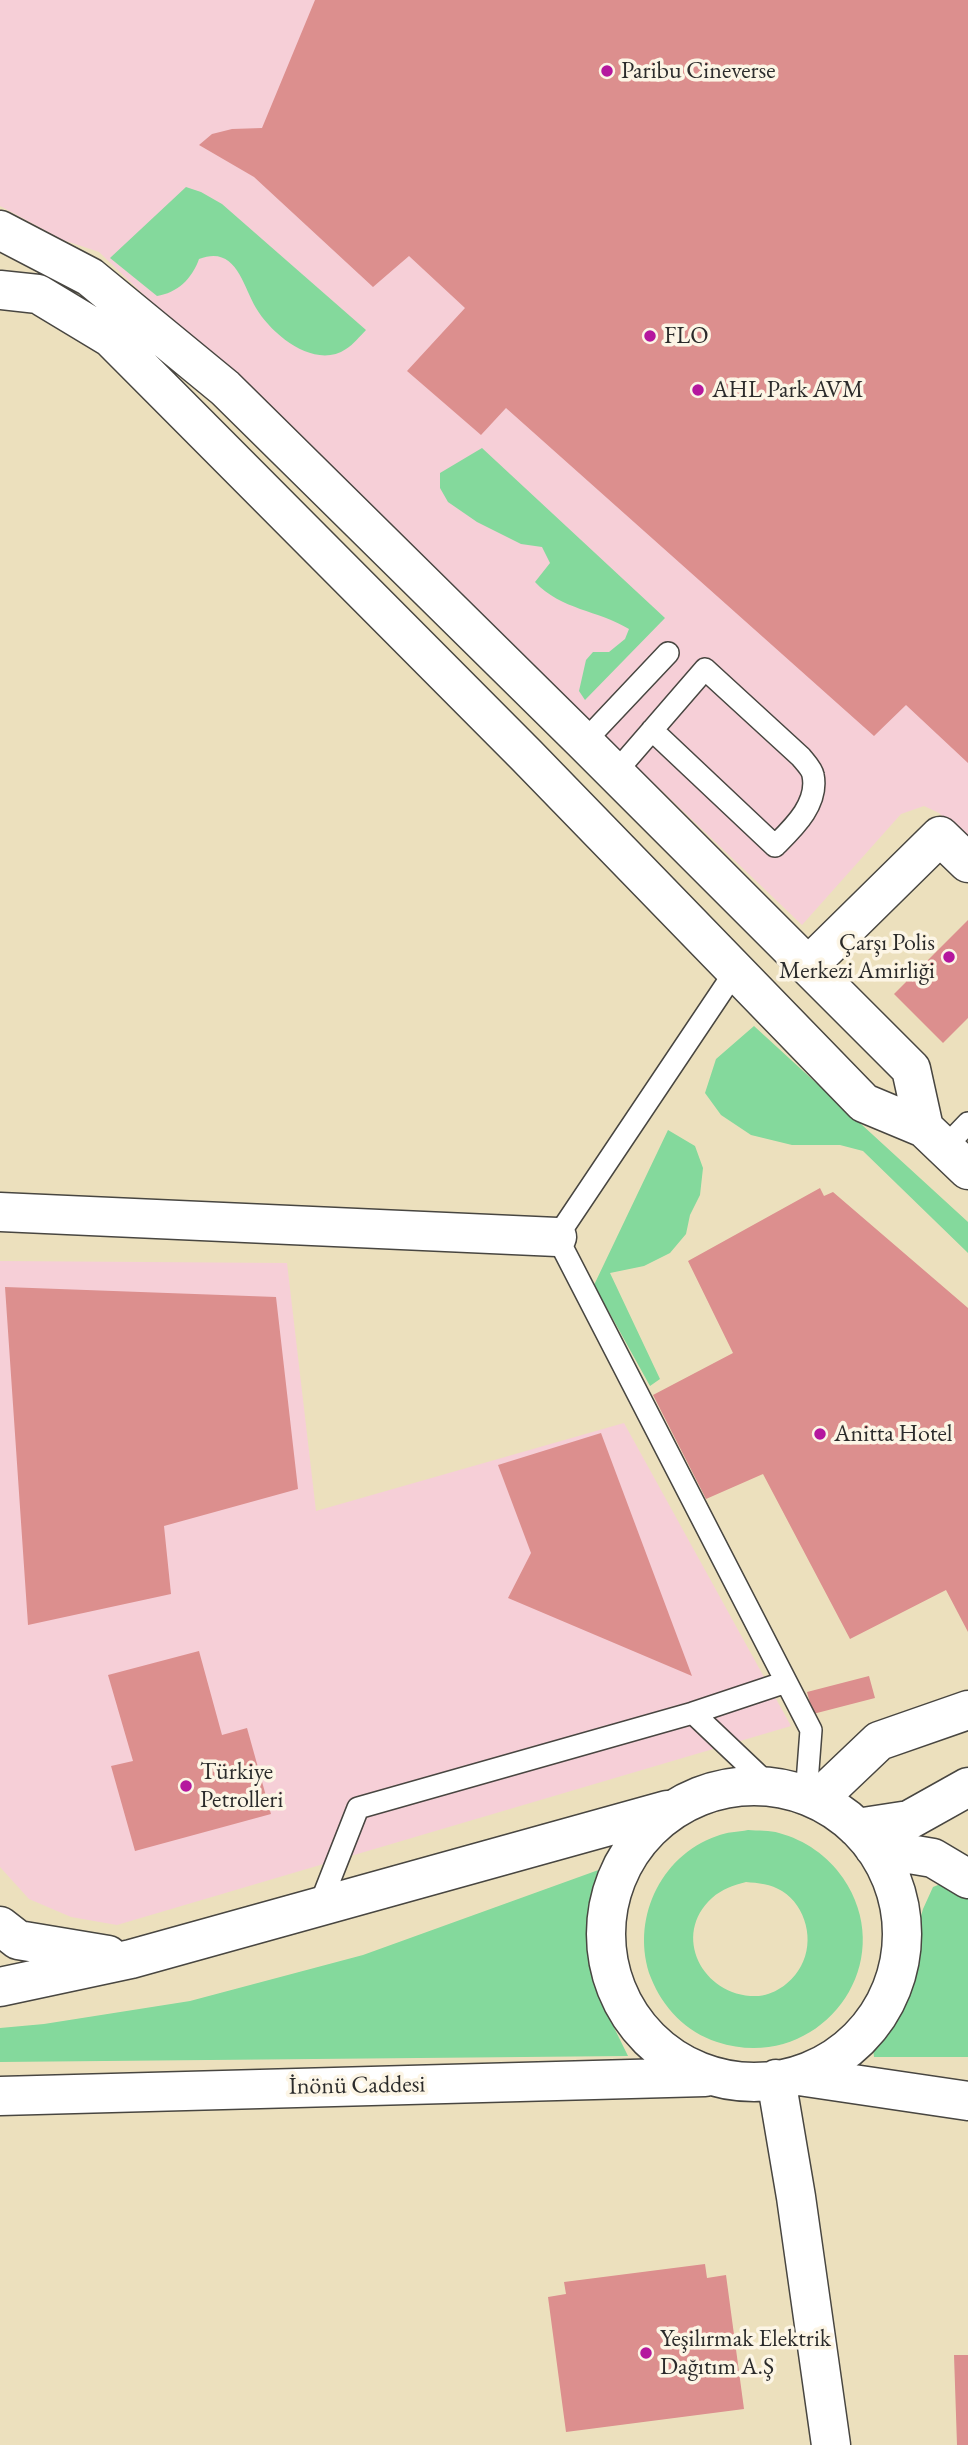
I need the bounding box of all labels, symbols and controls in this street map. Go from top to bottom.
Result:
place label: Paribu Cineverse [621,57,776,85]
marker: Paribu Cineverse [599,63,615,79]
place label: FLO [664,322,709,350]
marker: FLO [642,328,658,344]
place label: AHL Park AVM [712,376,864,404]
marker: AHL Park AVM [690,382,706,398]
place label: Çarşı Polis Merkezi Amirliği [779,929,935,985]
marker: Çarşı Polis Merkezi Amirliği [941,949,957,965]
place label: Anitta Hotel [834,1420,953,1448]
marker: Anitta Hotel [812,1426,828,1442]
place label: Türkiye Petrolleri [200,1758,283,1814]
marker: Türkiye Petrolleri [178,1778,194,1794]
street label: İnönü Caddesi [288,2070,426,2102]
place label: Yeşilırmak Elektrik Dağıtım A.Ş [660,2325,831,2381]
marker: Yeşilırmak Elektrik Dağıtım A.Ş [638,2345,654,2361]

